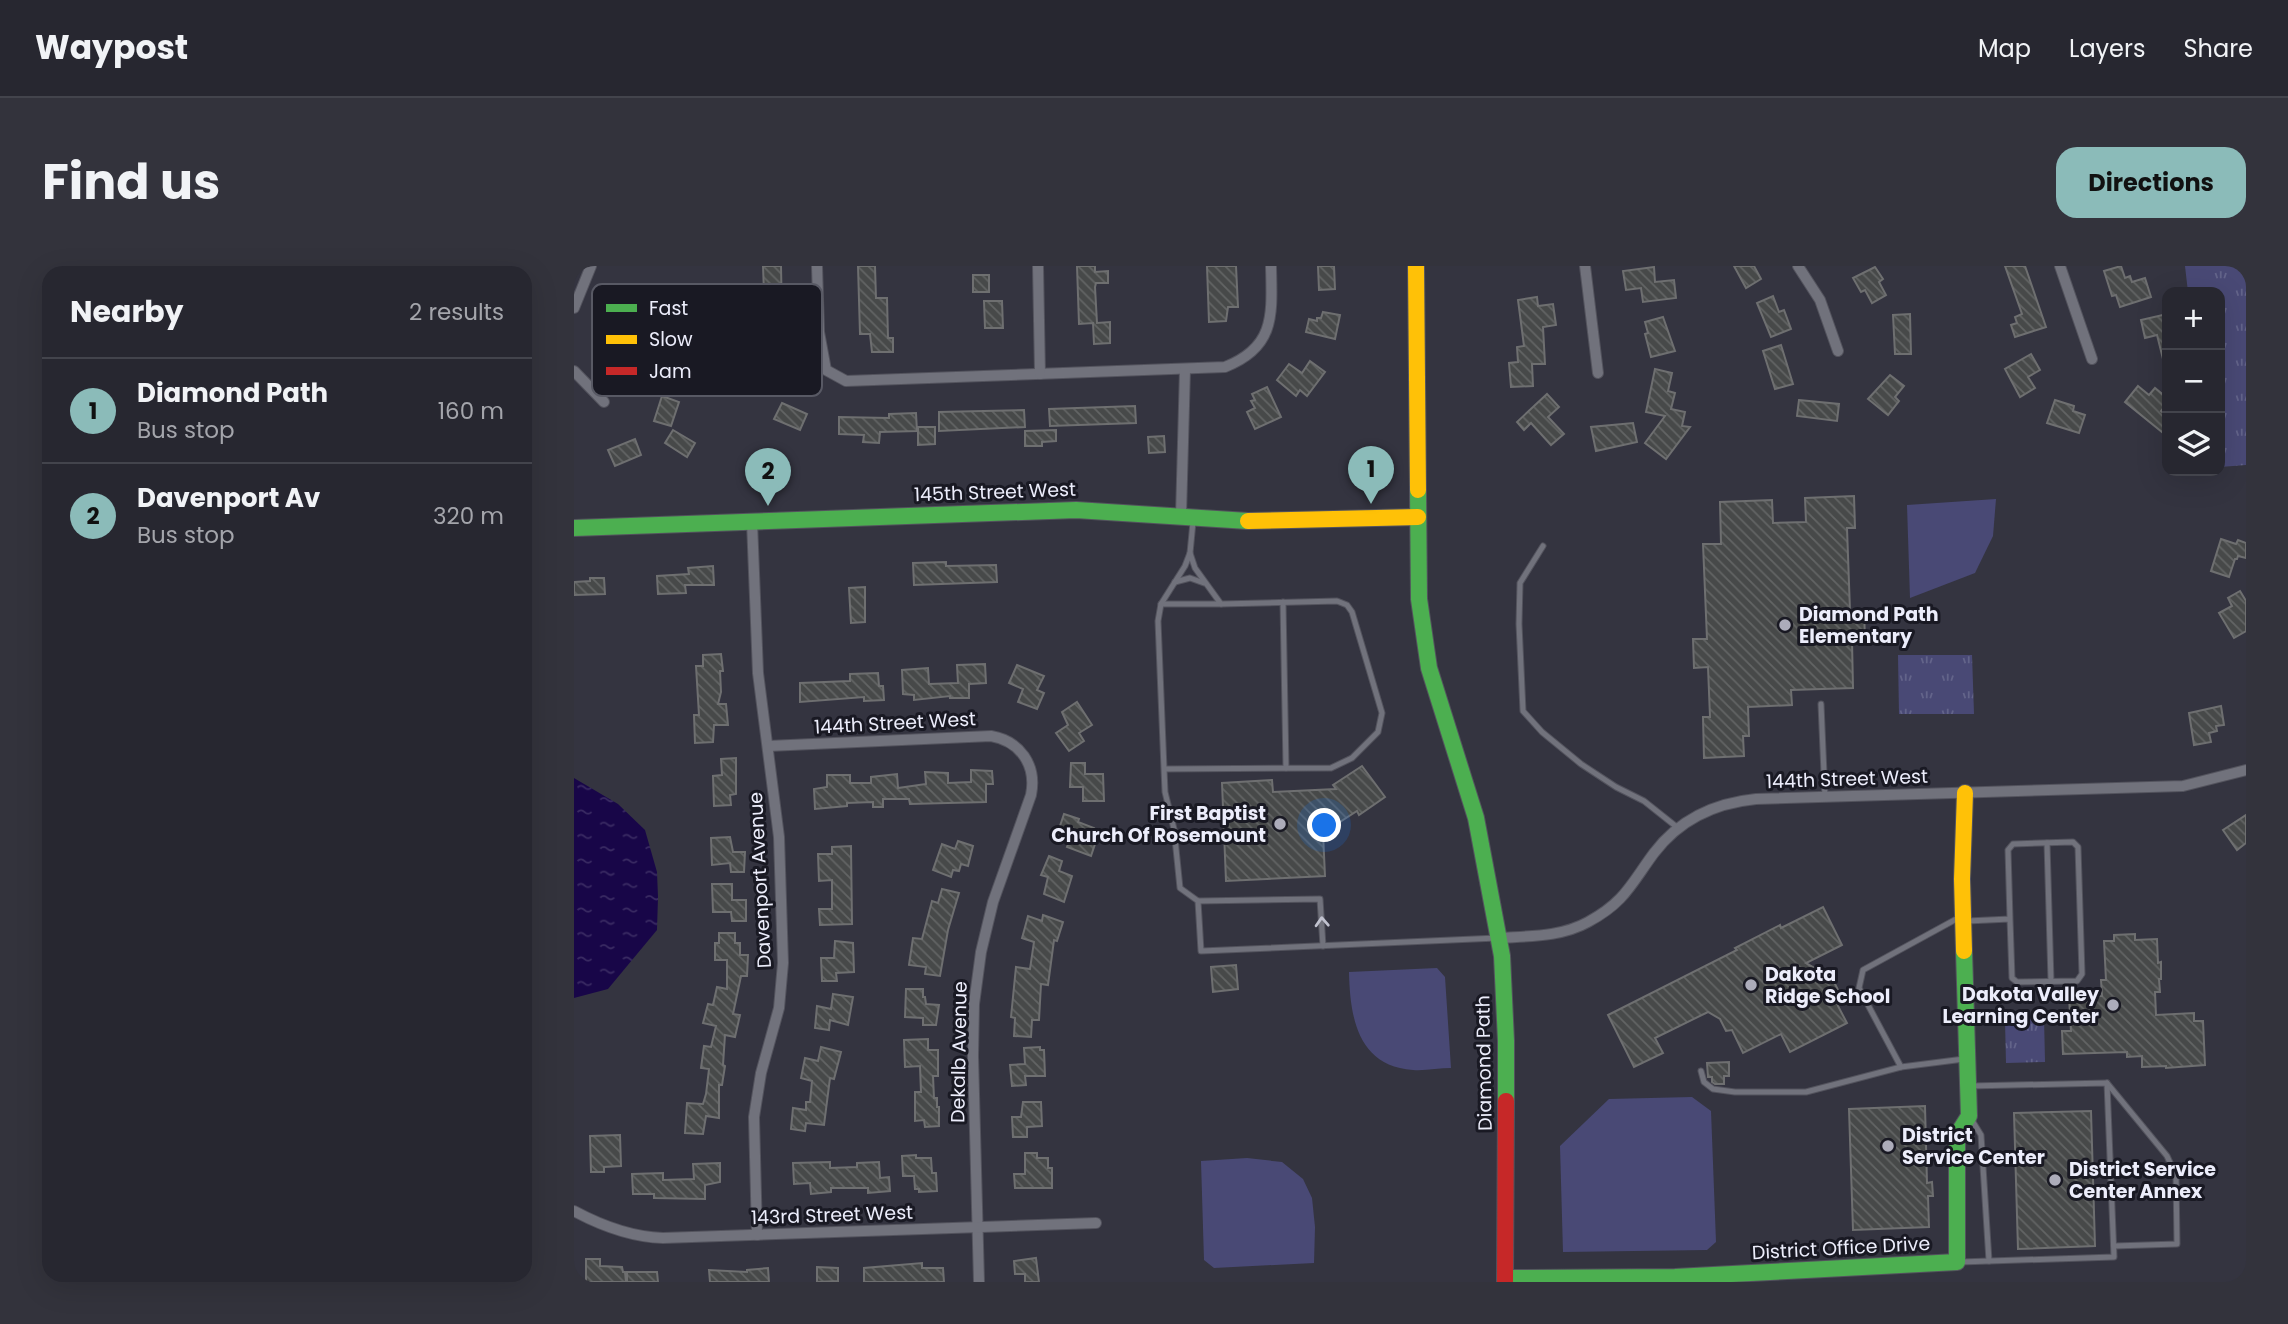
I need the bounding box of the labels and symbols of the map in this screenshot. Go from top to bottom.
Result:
legend [592,284,822,396]
text: Fast [649,295,688,322]
text: Slow [649,326,693,353]
text: Jam [649,358,691,385]
pin: 1 [1348,446,1394,504]
pin: 2 [745,448,791,506]
street label: 145th Street West [914,476,1076,508]
place label: Diamond Path Elementary [1799,601,1939,650]
marker: Diamond Path Elementary [1777,617,1793,633]
street label: 144th Street West [813,705,977,741]
street label: 144th Street West [1766,763,1929,795]
street label: Davenport Avenue [742,791,778,969]
place label: First Baptist Church Of Rosemount [1051,800,1266,849]
your location [1307,808,1341,842]
marker: First Baptist Church Of Rosemount [1272,816,1288,832]
one-way arrow [1314,917,1329,928]
place label: Dakota Ridge School [1765,961,1890,1010]
marker: Dakota Ridge School [1743,977,1759,993]
street label: Dekalb Avenue [944,981,974,1123]
place label: Dakota Valley Learning Center [1943,981,2100,1030]
street label: Diamond Path [1469,995,1499,1131]
marker: Dakota Valley Learning Center [2105,997,2121,1013]
place label: District Service Center [1902,1122,2045,1171]
marker: District Service Center [1880,1138,1896,1154]
place label: District Service Center Annex [2069,1156,2216,1205]
marker: District Service Center Annex [2047,1172,2063,1188]
street label: 143rd Street West [751,1199,914,1231]
street label: District Office Drive [1751,1230,1931,1266]

